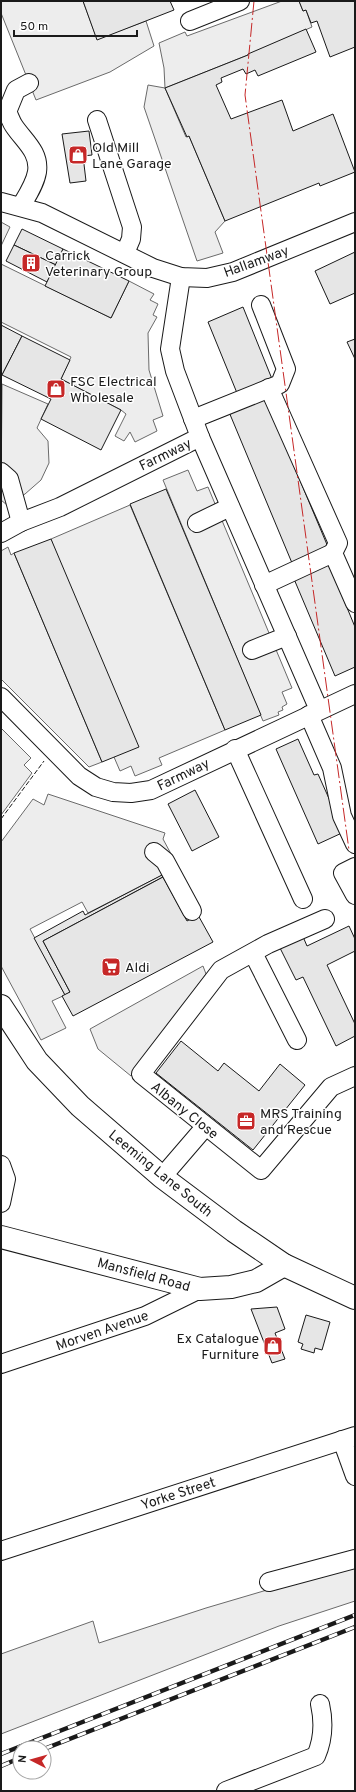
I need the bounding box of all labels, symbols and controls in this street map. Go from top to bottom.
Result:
scale bar [14,12,137,38]
text: 50 m [20,19,48,35]
place label: Old Mill Lane Garage [92,140,172,173]
shop icon: Old Mill Lane Garage [67,144,89,166]
street label: Hallamway [222,243,291,282]
place label: Carrick Veterinary Group [45,248,152,281]
building icon: Carrick Veterinary Group [20,252,42,274]
place label: FSC Electrical Wholesale [70,374,157,407]
shop icon: FSC Electrical Wholesale [45,378,67,400]
street label: Farmway [137,435,195,475]
street label: Farmway [155,755,213,795]
supermarket icon: Aldi [100,956,122,978]
place label: Aldi [125,960,150,977]
street label: Albany Close [147,1079,221,1143]
place label: MRS Training and Rescue [260,1106,342,1139]
office icon: MRS Training and Rescue [235,1110,257,1132]
street label: Leeming Lane South [105,1127,216,1221]
street label: Mansfield Road [95,1255,192,1296]
street label: Morven Avenue [54,1308,151,1355]
place label: Ex Catalogue Furniture [176,1331,259,1364]
shop icon: Ex Catalogue Furniture [262,1335,284,1357]
street label: Yorke Street [139,1474,218,1514]
north arrow [12,1740,52,1780]
text: N [16,1754,30,1764]

